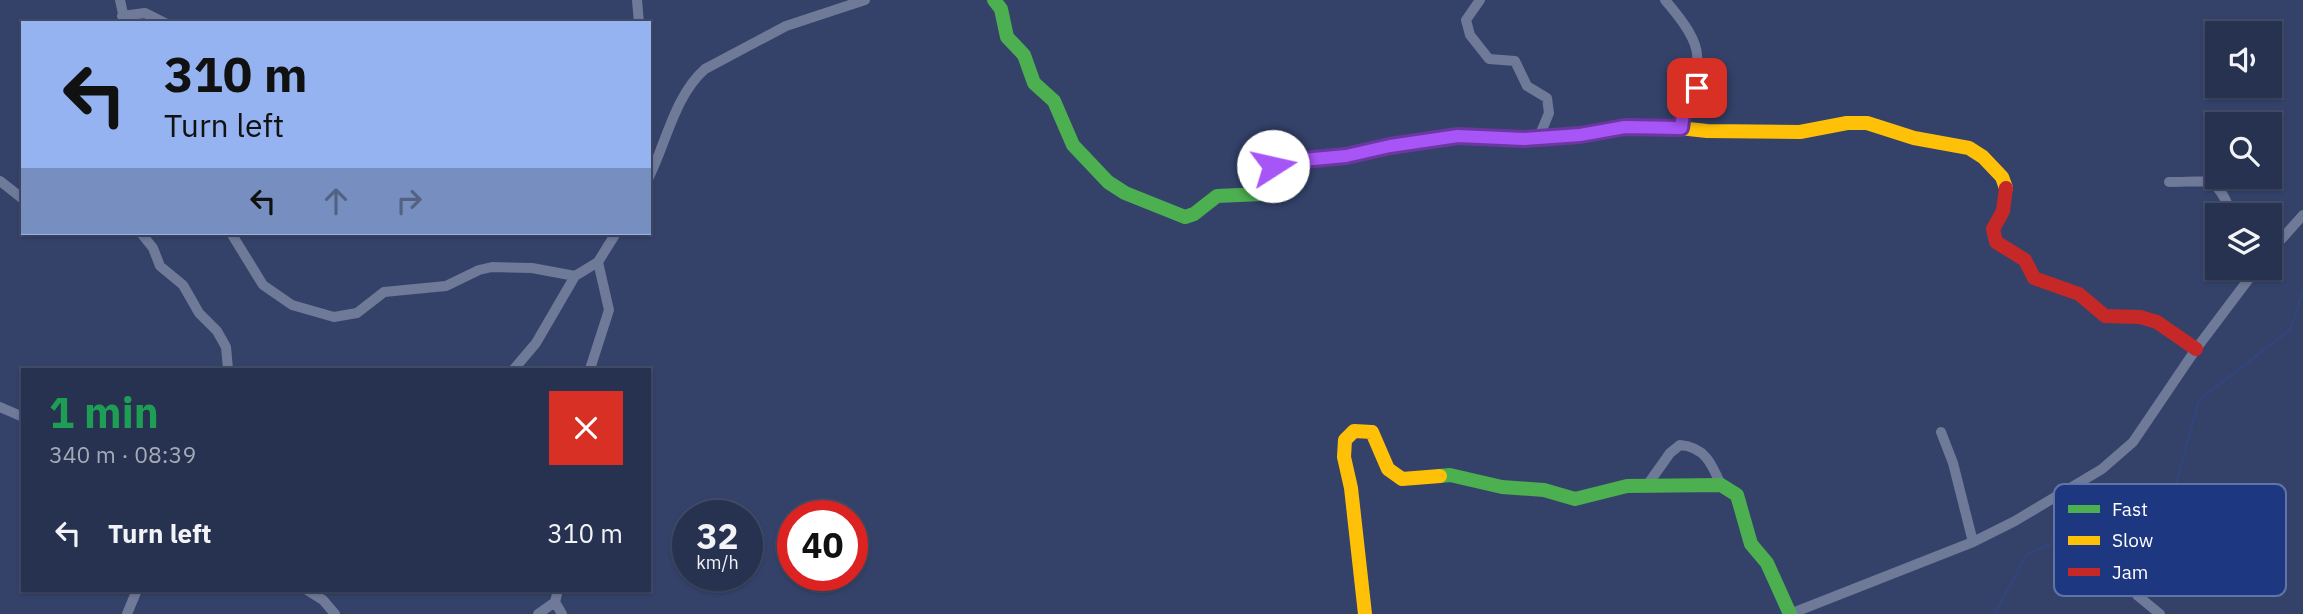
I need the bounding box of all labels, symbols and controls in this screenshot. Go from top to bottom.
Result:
map controls [2205,21,2282,280]
button: sound [2205,21,2282,98]
text: 310 m [164,42,308,105]
icon: left [49,49,140,140]
pin [1667,58,1727,118]
icon: arrive [1678,69,1716,107]
text: Turn left [164,104,284,146]
button: search [2205,112,2282,189]
position arrow [1236,129,1310,203]
icon: left [244,182,282,220]
icon: ahead [317,182,355,220]
icon: right [390,182,428,220]
button: layers [2205,203,2282,280]
text: 1 min [49,385,159,440]
button: close [549,391,623,465]
text: 340 m · 08:39 [49,439,196,469]
legend [2054,484,2286,596]
text: Fast [2112,497,2148,521]
speed limit sign: 40 [777,500,868,591]
text: 32 [696,513,739,559]
icon: left [49,514,87,552]
text: Turn left [108,516,211,550]
text: 310 m [547,516,623,550]
text: Slow [2112,528,2153,552]
text: km/h [696,551,739,574]
text: Jam [2112,560,2148,584]

